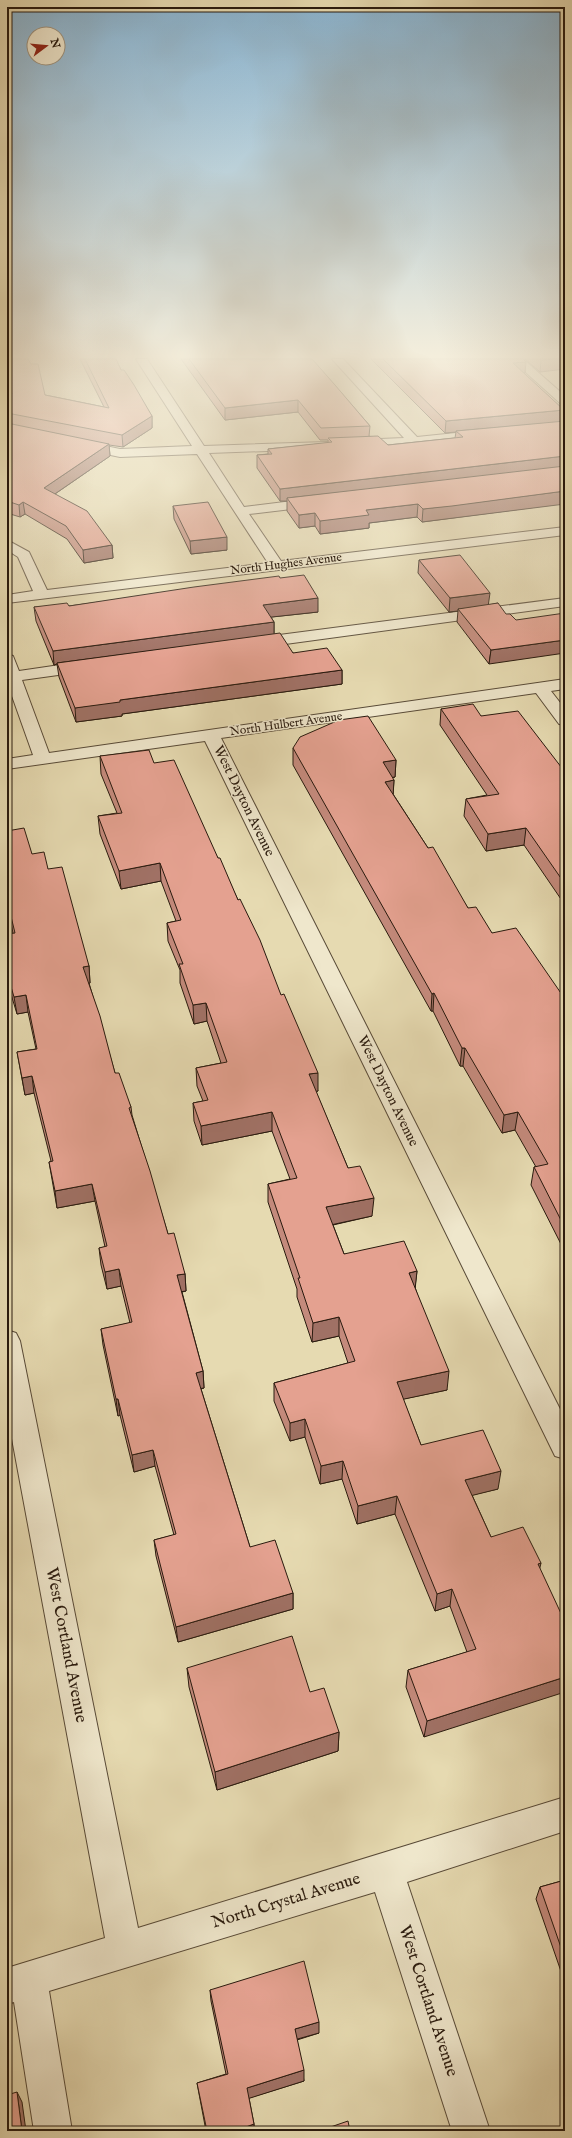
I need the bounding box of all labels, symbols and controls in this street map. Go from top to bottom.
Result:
north arrow [26,26,66,66]
text: N [46,36,63,50]
street label: North Hughes Avenue [229,550,343,578]
street label: North Hulbert Avenue [229,709,344,739]
street label: West Dayton Avenue [209,742,279,860]
street label: West Dayton Avenue [353,1032,423,1150]
street label: West Cortland Avenue [41,1566,91,1725]
street label: North Crystal Avenue [209,1868,363,1934]
street label: West Cortland Avenue [394,1923,462,2079]

